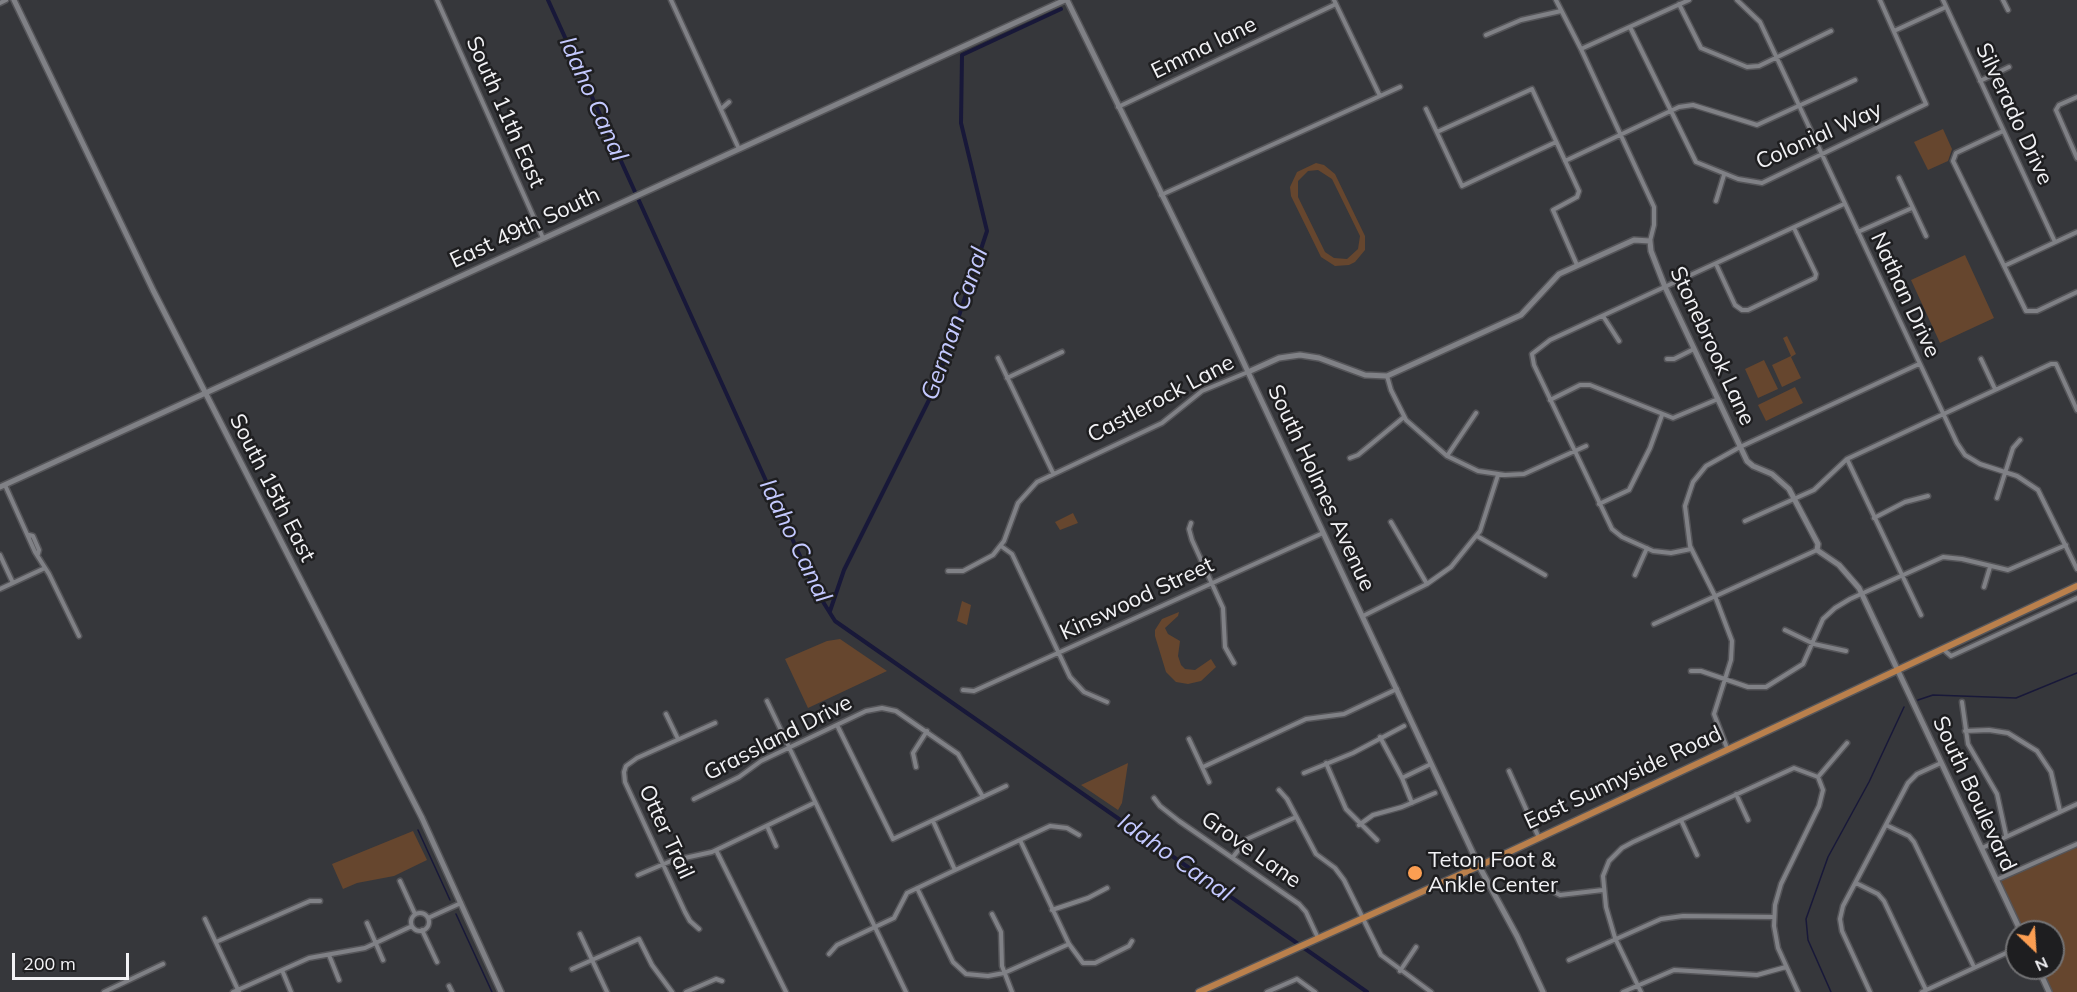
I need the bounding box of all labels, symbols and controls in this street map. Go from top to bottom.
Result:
street label: Emma lane [1147,11,1261,85]
street label: South 11th East [460,32,550,192]
water label: Idaho Canal [553,32,633,166]
street label: Silverado Drive [1970,39,2058,189]
street label: Colonial Way [1752,97,1886,175]
street label: East 49th South [446,182,604,274]
street label: Nathan Drive [1864,228,1946,362]
water label: German Canal [915,244,995,404]
street label: Stonebrook Lane [1664,262,1760,430]
street label: Castlerock Lane [1083,349,1239,449]
street label: South Holmes Avenue [1262,381,1380,595]
street label: South 15th East [223,410,321,566]
water label: Idaho Canal [753,475,837,607]
street label: Kinswood Street [1056,552,1218,646]
street label: Grassland Drive [700,689,856,787]
street label: South Boulevard [1926,712,2022,876]
street label: East Sunnyside Road [1520,721,1726,835]
street label: Otter Trail [633,781,699,883]
street label: Grove Lane [1196,806,1306,894]
water label: Idaho Canal [1112,808,1238,908]
place label: Teton Foot & Ankle Center [1428,847,1558,898]
marker: Teton Foot & Ankle Center [1406,864,1424,882]
north arrow [2005,920,2065,980]
scale bar [15,941,132,979]
text: 200 m [23,952,76,975]
text: N [2032,953,2051,976]

